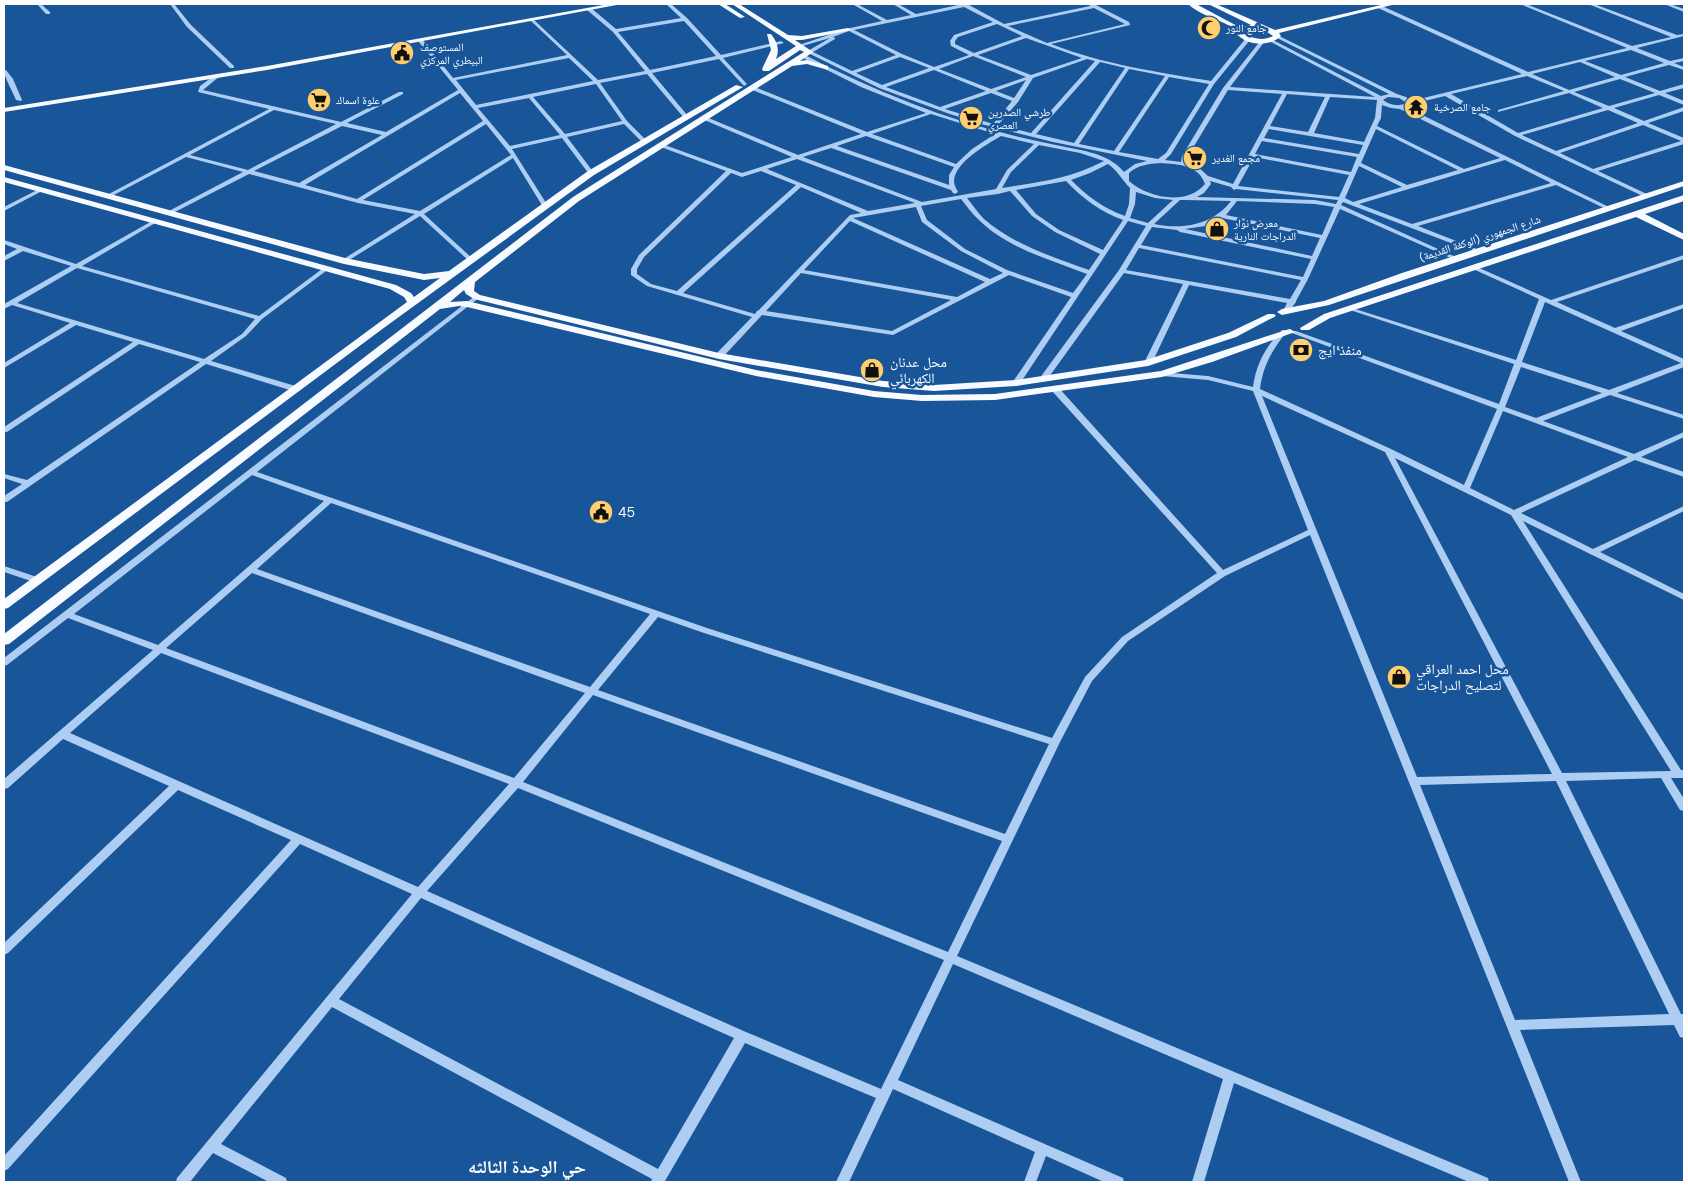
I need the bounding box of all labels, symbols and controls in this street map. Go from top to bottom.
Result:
mosque icon: جامع النور [1196,15,1222,41]
place label: جامع النور [1225,21,1267,35]
public building icon: المستوصف البيطري المركزي [389,40,415,66]
place label: المستوصف البيطري المركزي [420,40,483,69]
supermarket icon: علوة اسماك [306,87,332,113]
place label: علوة اسماك [336,93,381,107]
temple icon: جامع الصرخية [1403,94,1429,120]
place label: جامع الصرخية [1434,100,1491,114]
supermarket icon: طرشي الصدرين العصري [958,105,984,131]
place label: طرشي الصدرين العصري [988,105,1051,134]
supermarket icon: مجمع الغدير [1182,145,1208,171]
place label: مجمع الغدير [1211,151,1260,165]
street label: شارع الجمهوري (الوكفة القديمة) [1418,212,1543,266]
shop icon: معرض نوار الدراجات النارية [1204,216,1230,242]
place label: معرض نوار الدراجات النارية [1233,216,1296,243]
bank icon: منفذ ايج [1288,337,1314,363]
place label: منفذ ايج [1318,341,1362,360]
place label: محل عدنان الكهربائي [890,353,947,390]
shop icon: محل عدنان الكهربائي [859,357,885,383]
public building icon: 45 [588,499,614,525]
place label: 45 [618,503,635,521]
place label: محل احمد العراقي لتصليح الدراجات [1416,660,1509,695]
shop icon: محل احمد العراقي لتصليح الدراجات [1386,664,1412,690]
district label: حي الوحدة الثالثه [468,1155,586,1181]

